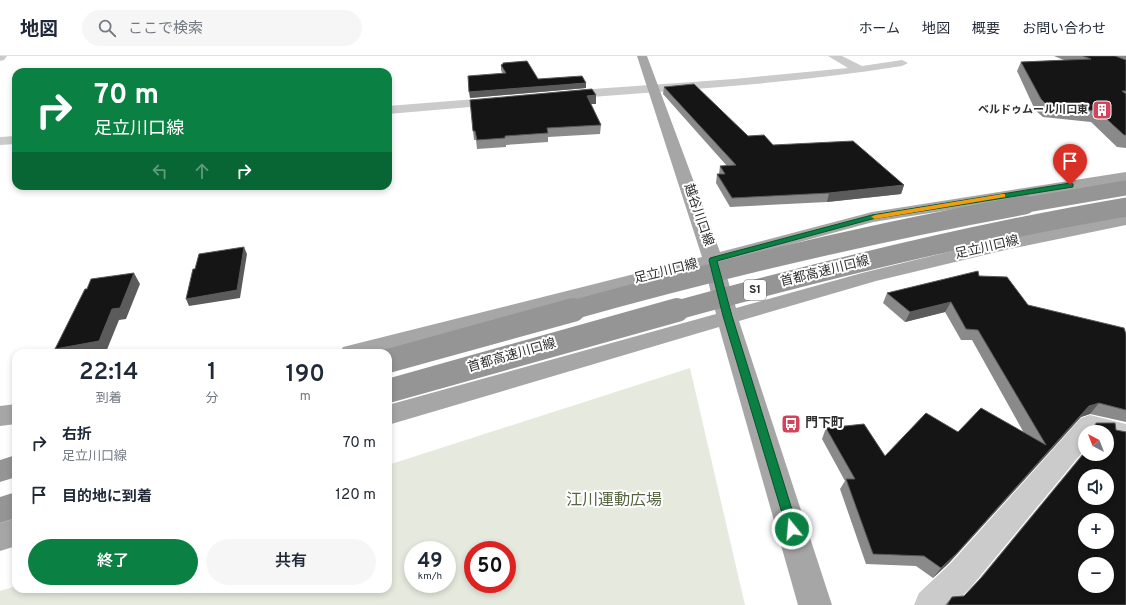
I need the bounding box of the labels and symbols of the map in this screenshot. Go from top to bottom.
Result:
building icon: ベルドゥムール川口東 [1091,99,1113,121]
place label: ベルドゥムール川口東 [978,103,1088,117]
pin [1053,144,1087,185]
street label: 越谷川口線 [680,181,717,248]
street label: 足立川口線 [953,232,1020,263]
street label: 首都高速川口線 [779,252,871,291]
street label: 足立川口線 [632,255,699,288]
road number: S1 [744,280,766,300]
street label: 首都高速川口線 [466,335,558,376]
bus stop icon: 門下町 [780,413,802,435]
place label: 門下町 [805,416,844,432]
north arrow [1078,425,1114,461]
park label: 江川運動広場 [566,491,662,511]
position arrow [771,508,813,550]
speed limit sign: 50 [464,541,516,593]

